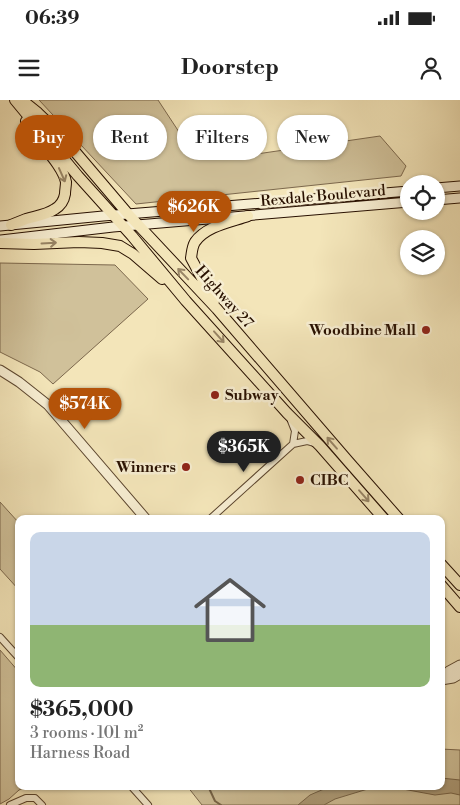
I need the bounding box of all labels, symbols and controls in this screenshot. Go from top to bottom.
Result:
text: 06:39 [25,6,79,30]
icon: menu [15,54,43,82]
text: Doorstep [181,54,279,81]
icon: person [417,54,445,82]
chip: Buy [15,115,83,160]
chip: Rent [93,115,167,160]
chip: Filters [177,115,267,160]
chip: New [277,115,348,160]
one-way arrow [58,167,68,182]
map controls [400,175,445,275]
button: locate [400,175,445,220]
street label: Rexdale Boulevard [260,181,387,211]
pin: $626K [159,190,229,233]
text: $626K [168,197,220,217]
button: layers [400,230,445,275]
one-way arrow [40,239,56,248]
street label: Highway 27 [191,262,257,333]
one-way arrow [177,267,189,280]
place label: Woodbine Mall [308,321,416,340]
marker: Woodbine Mall [420,324,432,336]
one-way arrow [213,330,225,343]
place label: Subway [225,386,279,405]
pin: $574K [50,388,120,430]
marker: Subway [209,389,221,401]
text: $574K [59,394,111,414]
pin: $365K [209,430,279,473]
text: $365K [218,437,270,457]
one-way arrow [327,437,338,450]
place label: Winners [115,458,176,477]
marker: Winners [180,461,192,473]
place label: CIBC [310,471,348,490]
marker: CIBC [294,474,306,486]
one-way arrow [358,489,369,502]
icon: home [185,565,275,655]
text: $365,000 [30,697,134,723]
text: 3 rooms · 101 m² [30,723,143,743]
text: Harness Road [30,743,130,763]

